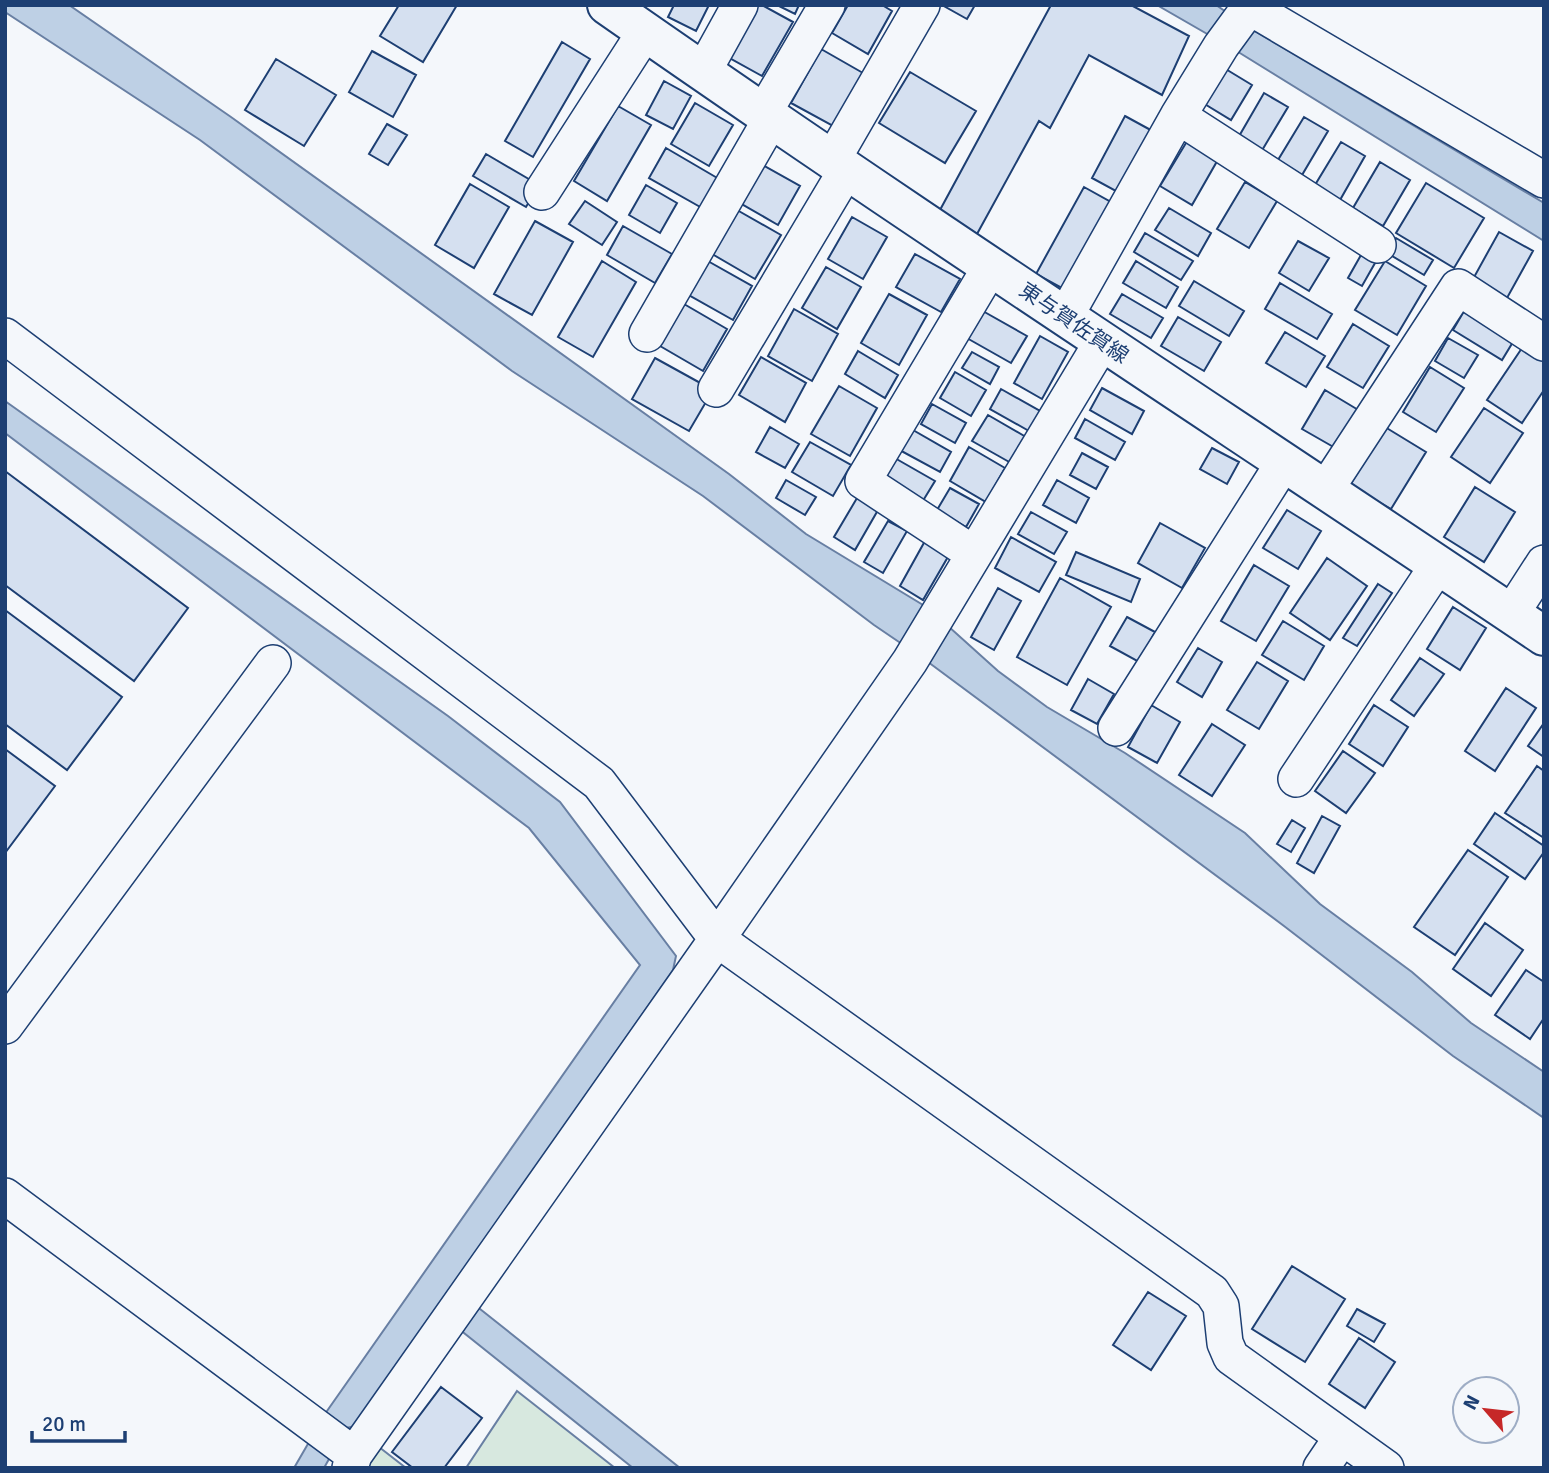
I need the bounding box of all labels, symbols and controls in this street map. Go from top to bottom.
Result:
street label: 東与賀佐賀線 [1015,277,1133,369]
north arrow [1451,1375,1521,1445]
text: N [1458,1391,1486,1414]
scale bar [32,1400,124,1444]
text: 20 m [42,1411,86,1437]

